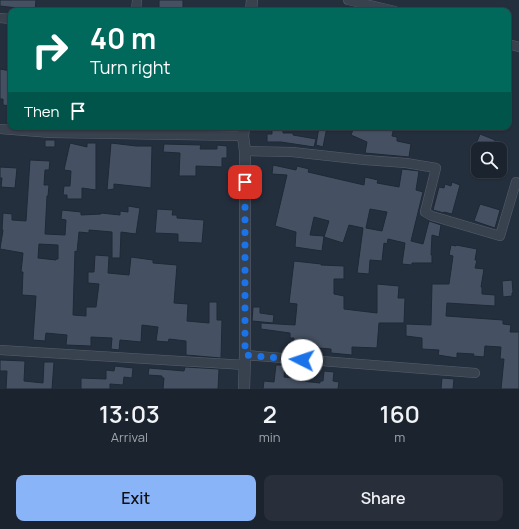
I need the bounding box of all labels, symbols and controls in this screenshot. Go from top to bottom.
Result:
text: 40 m [90,19,156,57]
icon: right [24,24,76,76]
text: Turn right [90,55,171,79]
icon: arrive [67,100,89,122]
text: Then [24,101,59,122]
map controls [471,142,507,178]
button: search [471,142,507,178]
pin [228,165,262,199]
icon: arrive [234,171,256,193]
position arrow [281,339,323,381]
text: 13:03 [99,397,160,430]
text: 2 [263,397,277,430]
text: 160 [380,397,420,430]
text: Arrival [111,428,148,446]
text: min [259,428,281,446]
text: m [394,428,405,446]
button: Exit [16,475,256,521]
button: Share [264,475,503,521]

